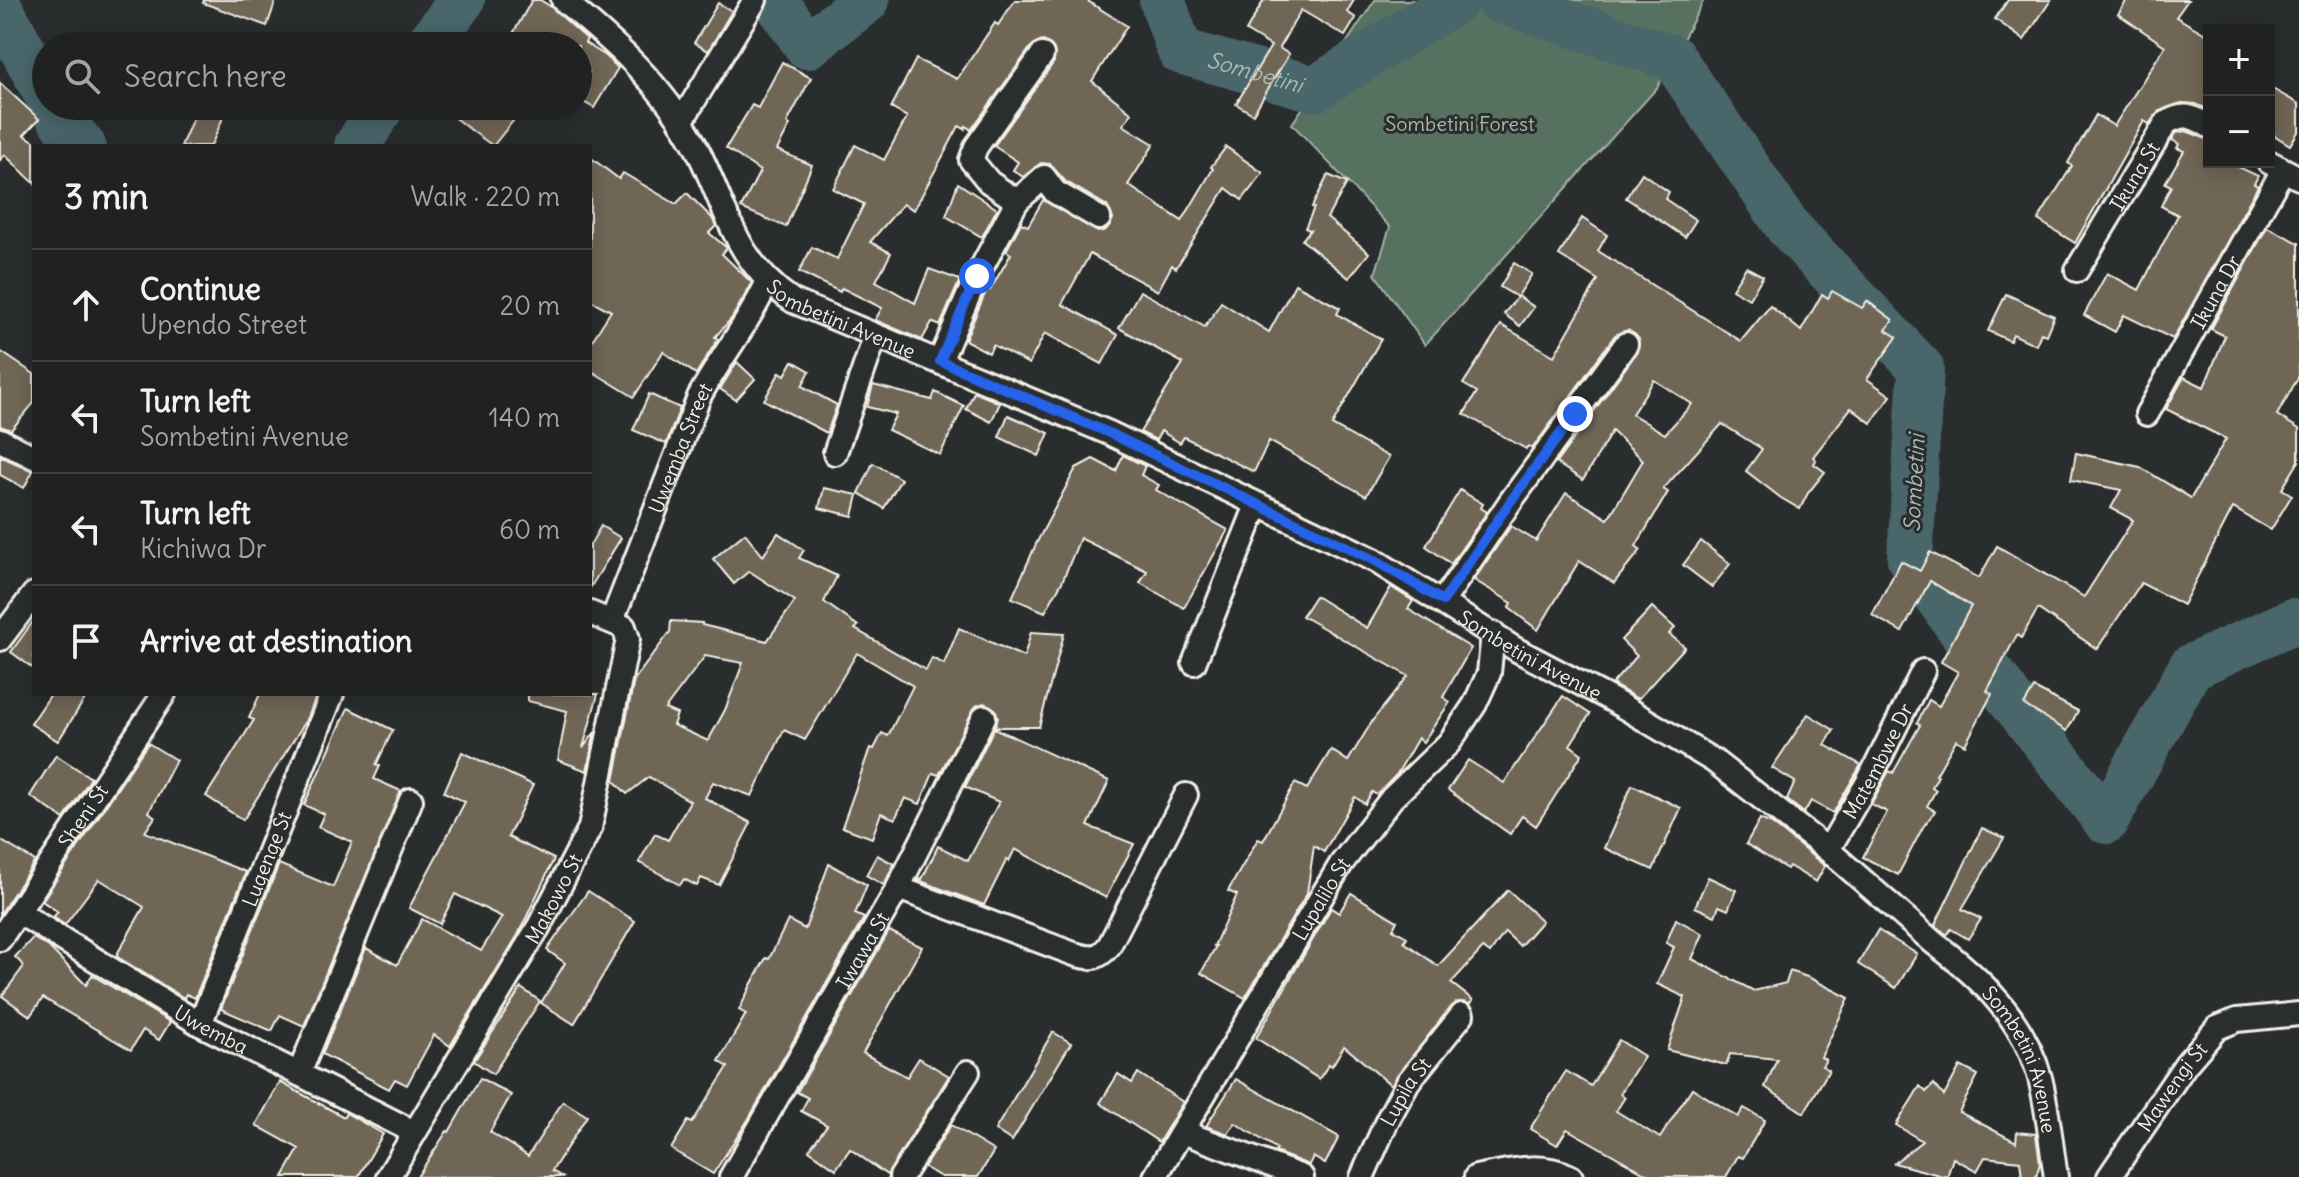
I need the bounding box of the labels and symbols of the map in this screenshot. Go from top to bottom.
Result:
water label: Sombetini [1204,45,1309,100]
park label: Sombetini Forest [1385,111,1535,136]
street label: Ikuna St [2104,137,2164,215]
street label: Ikuna Dr [2185,250,2246,333]
route start [959,258,995,294]
street label: Sombetini Avenue [762,274,919,363]
street label: Uwemba Street [643,378,717,517]
route end [1557,396,1593,432]
water label: Sombetini [1897,430,1931,533]
street label: Sombetini Avenue [1454,604,1606,705]
street label: Matembwe Dr [1837,699,1918,823]
street label: Sheni St [52,779,113,853]
street label: Lugenge St [236,807,296,910]
street label: Makowo St [519,849,587,948]
street label: Lupalilo St [1286,851,1355,944]
street label: Iwawa St [830,907,894,993]
street label: Sombetini Avenue [1978,980,2062,1135]
street label: Uwemba [170,999,252,1059]
street label: Mawengi St [2131,1037,2212,1136]
street label: Lupila St [1374,1052,1436,1130]

